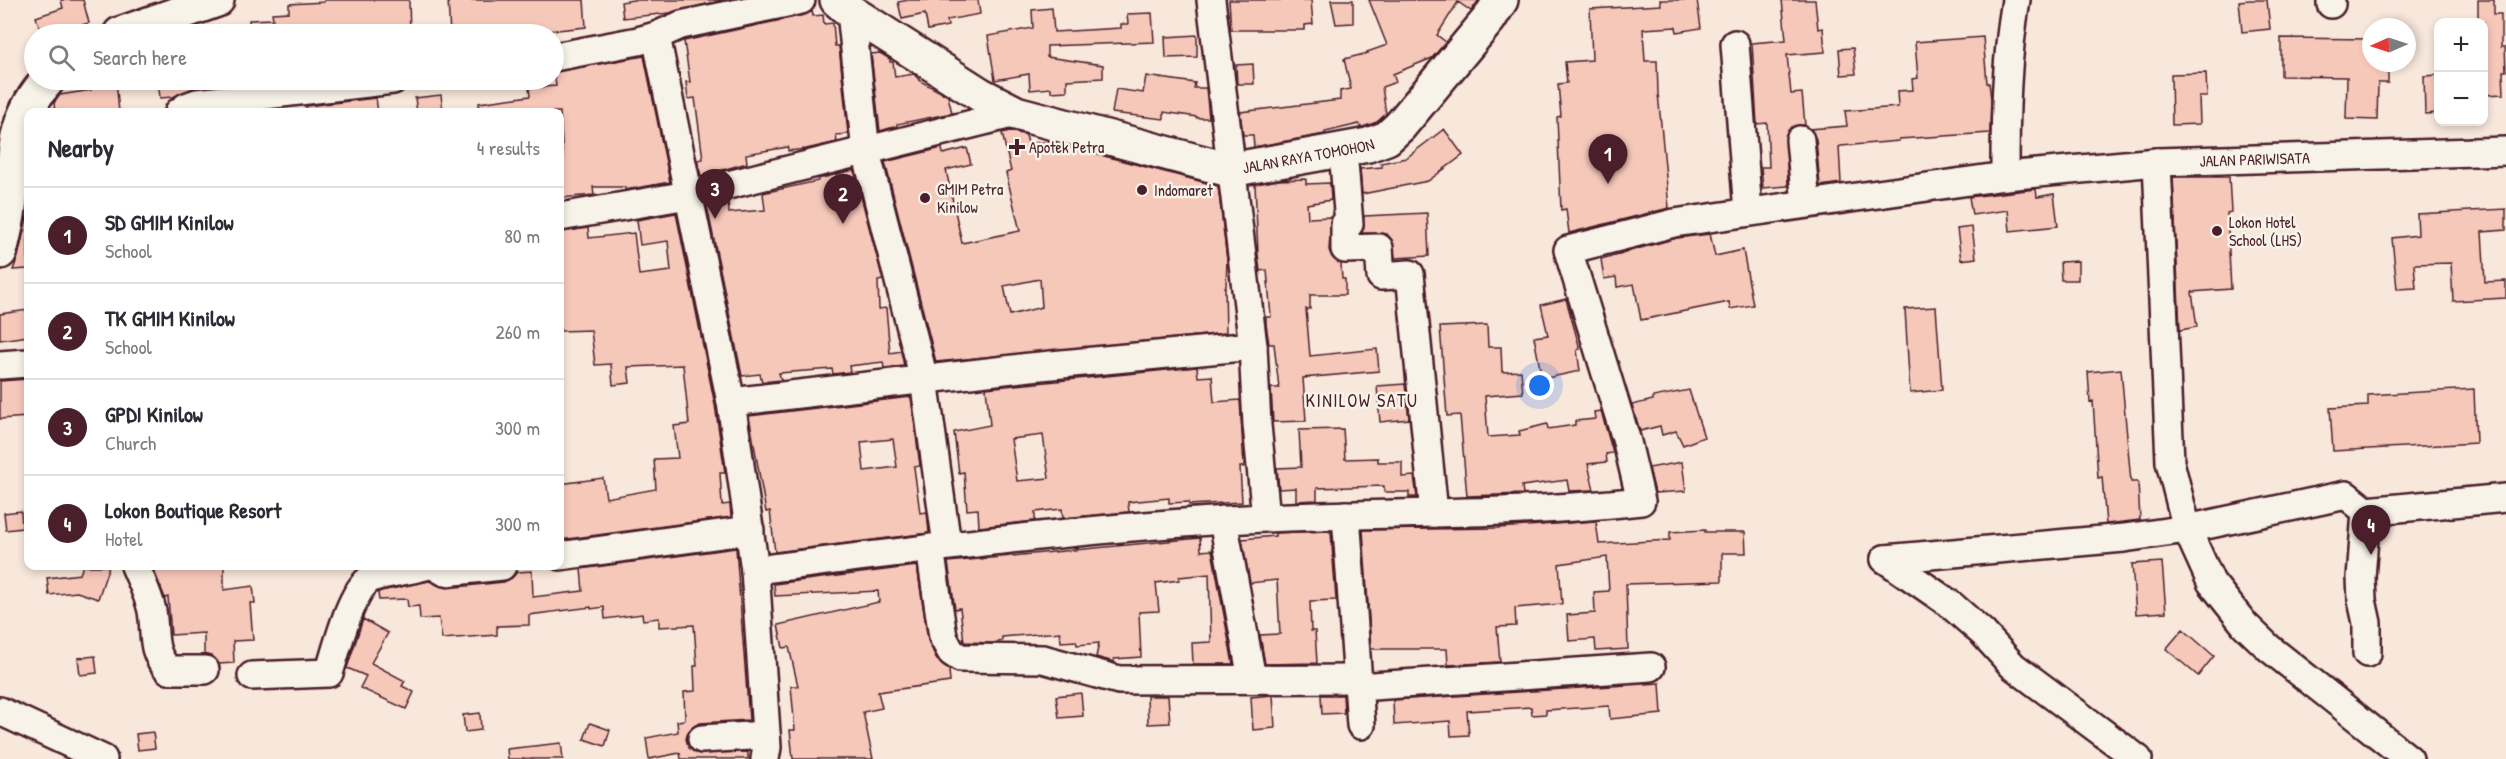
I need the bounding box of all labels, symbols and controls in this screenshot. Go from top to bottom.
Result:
north arrow [2362,18,2416,72]
map controls [2434,18,2488,126]
button: + [2434,18,2488,72]
search box [24,24,564,90]
icon: search [45,41,78,74]
text: Search here [93,42,187,72]
button: − [2434,72,2488,126]
text: Nearby [48,130,114,165]
street label: JALAN RAYA TOMOHON [1241,133,1377,179]
text: 4 results [477,134,540,161]
pin: 1 [1588,134,1628,184]
place label: Apotek Petra [1029,136,1104,158]
marker: Apotek Petra [1010,140,1024,154]
street label: JALAN PARIWISATA [2199,146,2311,172]
pin: 3 [696,170,734,219]
pin: 2 [824,174,862,224]
place label: GMIM Petra Kinilow [937,178,1003,218]
place label: Indomaret [1154,179,1213,201]
marker: Indomaret [1135,183,1149,197]
marker: GMIM Petra Kinilow [918,191,932,205]
text: SD GMIM Kinilow [105,207,234,237]
place label: Lokon Hotel School (LHS) [2229,211,2302,251]
text: 1 [64,222,71,249]
text: 80 m [504,222,540,249]
marker: Lokon Hotel School (LHS) [2210,224,2224,238]
text: School [105,237,152,264]
text: TK GMIM Kinilow [105,303,235,333]
text: 2 [63,318,72,345]
text: 260 m [496,318,540,345]
text: School [105,333,152,360]
your location [1525,371,1554,400]
district label: KINILOW SATU [1306,388,1418,413]
text: GPDI Kinilow [105,399,203,429]
text: 3 [63,414,72,441]
text: 300 m [495,414,540,441]
text: Church [105,429,156,456]
text: Lokon Boutique Resort [105,495,281,525]
pin: 4 [2352,506,2390,555]
text: 4 [64,510,71,537]
text: 300 m [495,510,540,537]
text: Hotel [105,525,143,552]

